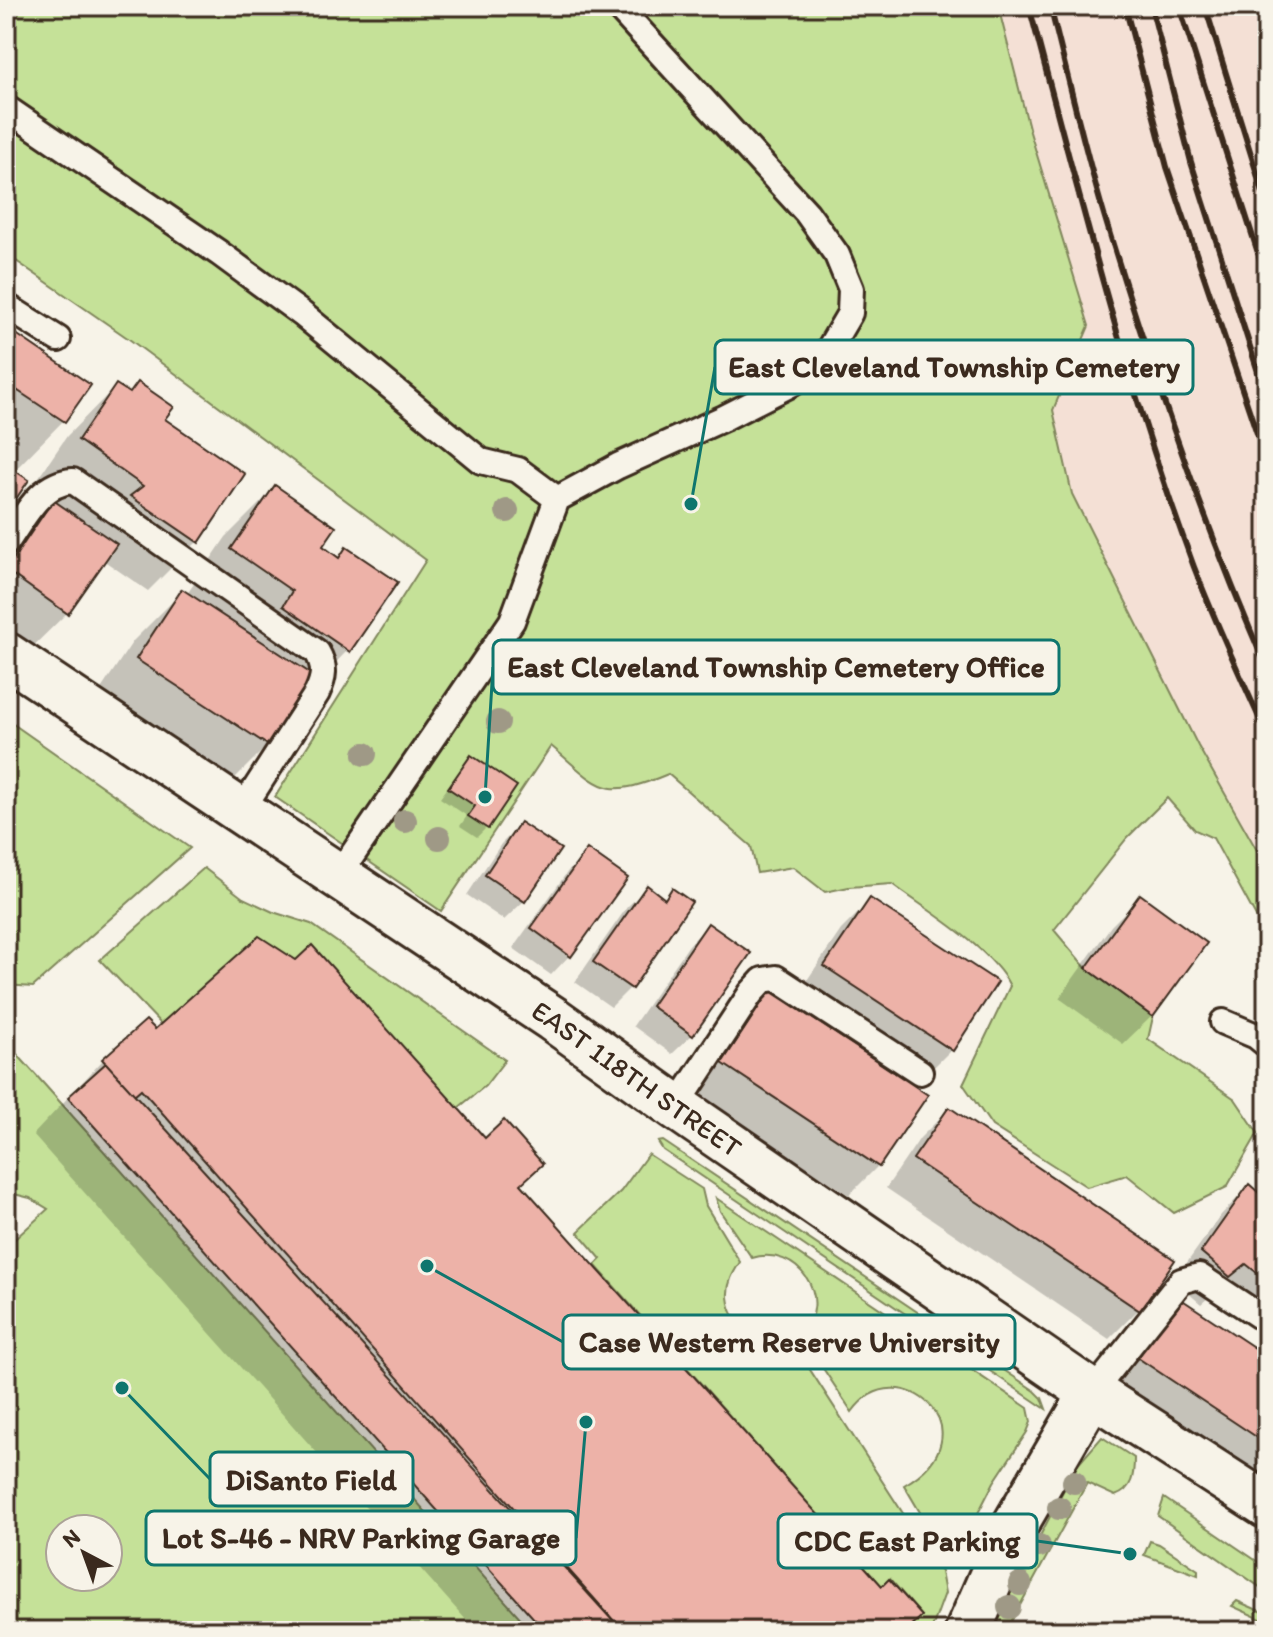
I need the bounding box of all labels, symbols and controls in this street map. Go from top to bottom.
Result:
callout: East Cleveland Township Cemetery [715,340,1193,394]
text: East Cleveland Township Cemetery [728,348,1181,385]
callout: East Cleveland Township Cemetery Office [493,640,1059,694]
text: East Cleveland Township Cemetery Office [507,648,1045,685]
street label: EAST 118TH STREET [526,993,749,1164]
callout: Case Western Reserve University [563,1315,1015,1369]
text: Case Western Reserve University [579,1323,1000,1360]
callout: DiSanto Field [210,1452,413,1506]
text: DiSanto Field [225,1461,397,1498]
callout: Lot S-46 - NRV Parking Garage [146,1511,576,1565]
north arrow [44,1513,124,1593]
callout: CDC East Parking [778,1514,1037,1568]
text: Lot S-46 - NRV Parking Garage [162,1519,560,1556]
text: CDC East Parking [794,1522,1021,1559]
text: N [57,1523,86,1553]

